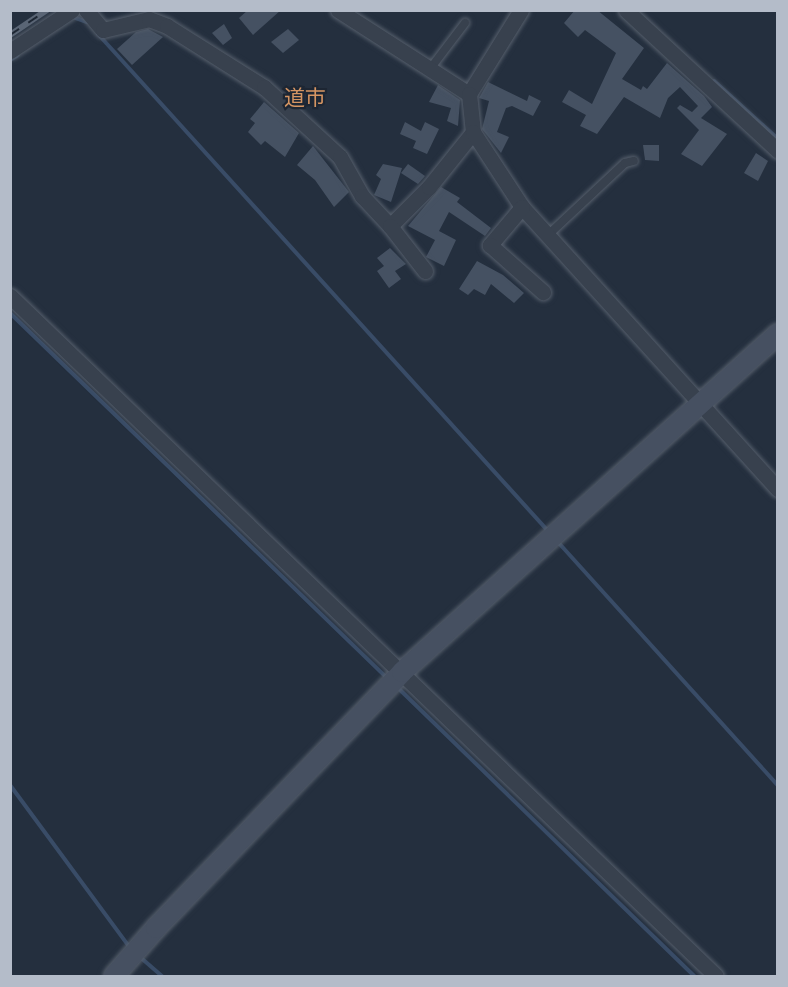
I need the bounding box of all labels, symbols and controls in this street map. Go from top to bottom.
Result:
district label: 道市 [284,84,326,110]

